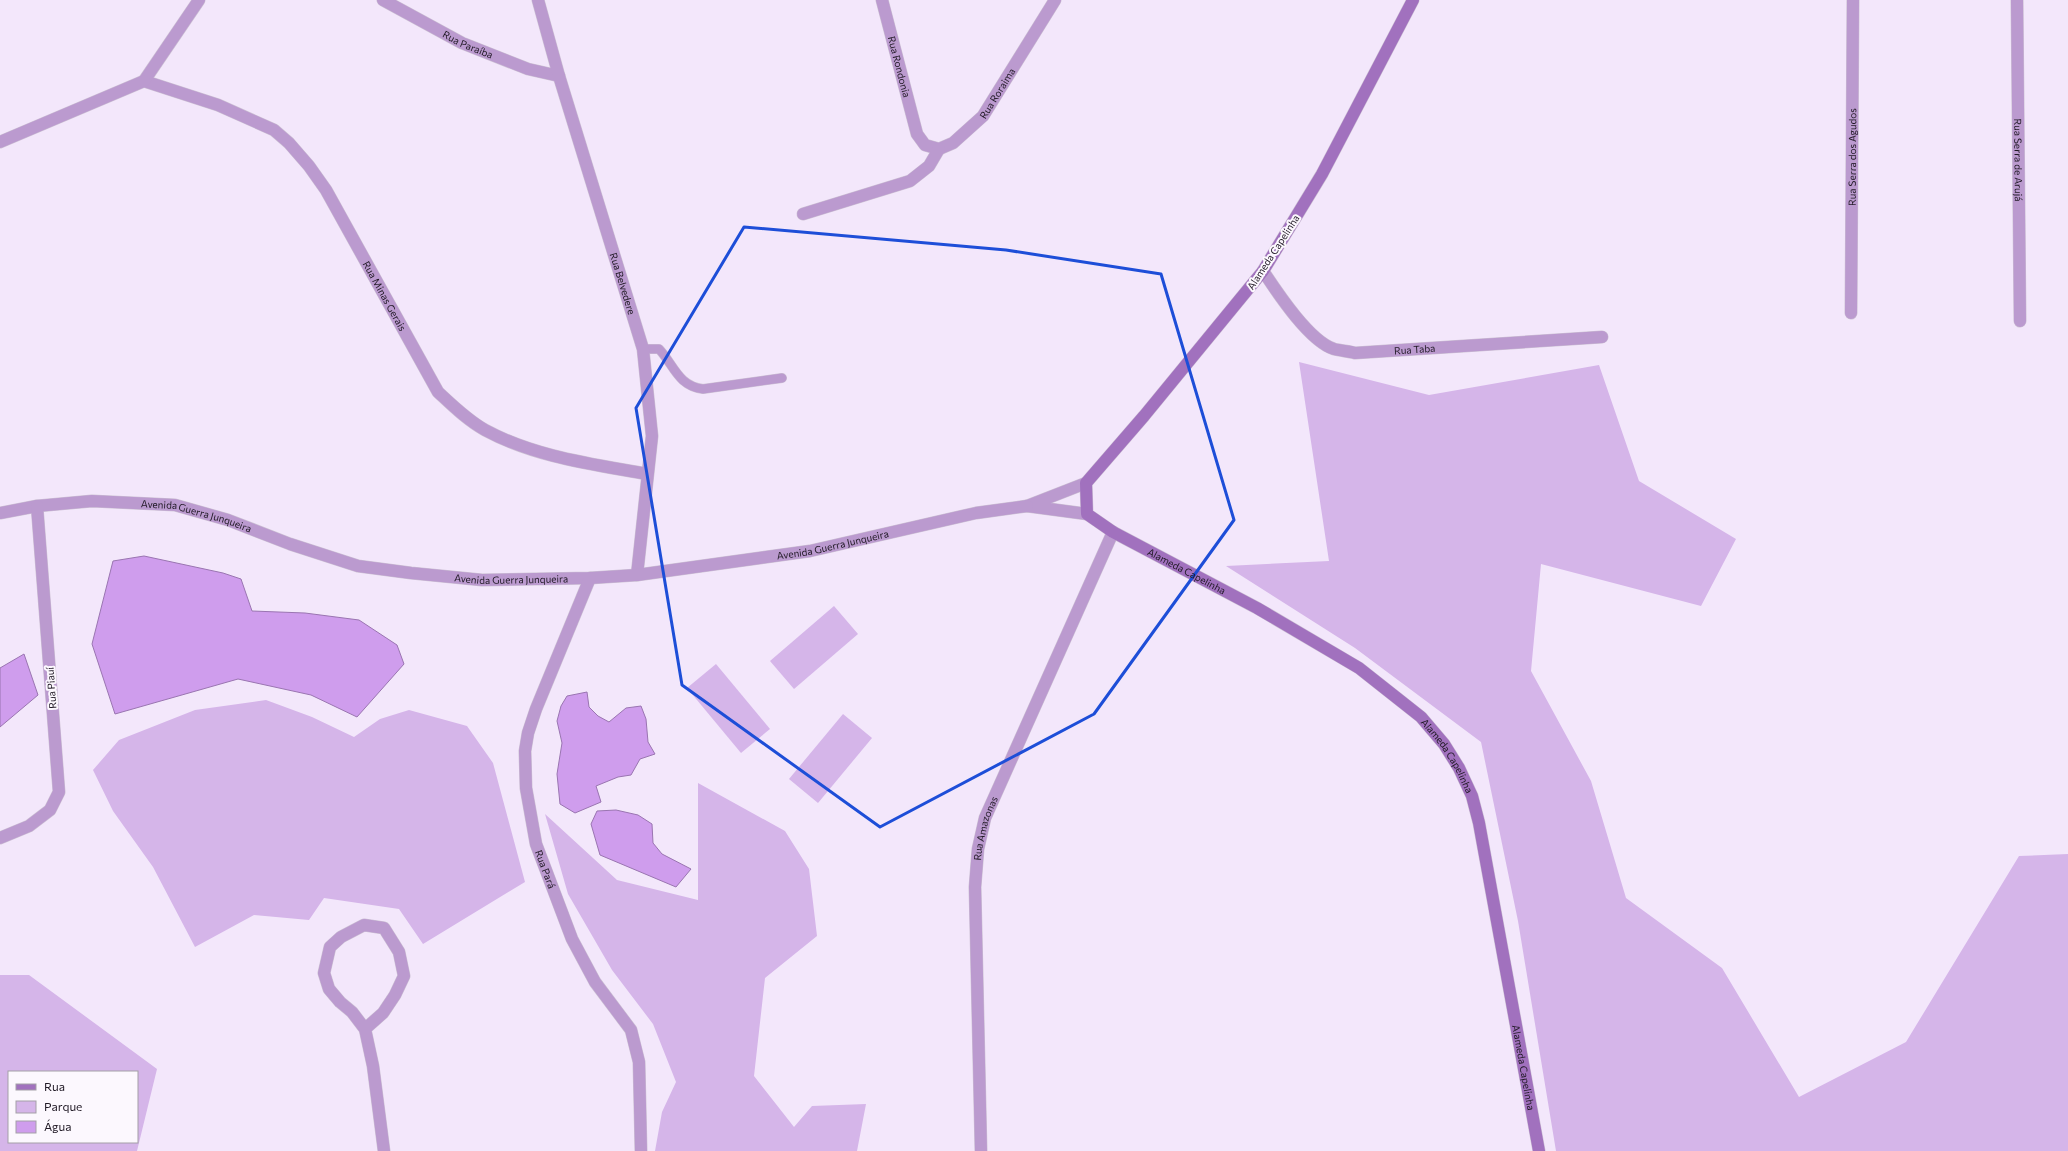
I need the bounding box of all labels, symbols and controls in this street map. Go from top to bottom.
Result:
street label: Rua Paraíba [441,28,495,61]
street label: Rua Rondonia [886,35,913,99]
street label: Rua Roraima [977,66,1017,121]
street label: Rua Serra dos Agudos [1846,108,1858,206]
street label: Rua Serra de Arujá [2012,119,2025,201]
street label: Alameda Capelinha [1244,212,1302,292]
street label: Rua Belvedere [608,251,638,316]
street label: Rua Minas Gerais [361,259,409,333]
street label: Rua Taba [1394,342,1436,356]
street label: Avenida Guerra Junqueira [141,497,253,535]
street label: Avenida Guerra Junqueira [776,527,890,562]
street label: Alameda Capelinha [1145,545,1228,596]
street label: Avenida Guerra Junqueira [454,571,568,586]
street label: Rua Piauí [44,666,58,709]
street label: Alameda Capelinha [1419,716,1476,795]
street label: Rua Amazonas [971,794,1000,861]
street label: Rua Pará [533,848,558,890]
street label: Alameda Capelinha [1510,1024,1537,1111]
legend [8,1071,138,1143]
text: Rua [44,1079,65,1093]
text: Parque [44,1099,82,1113]
text: Água [44,1119,72,1133]

